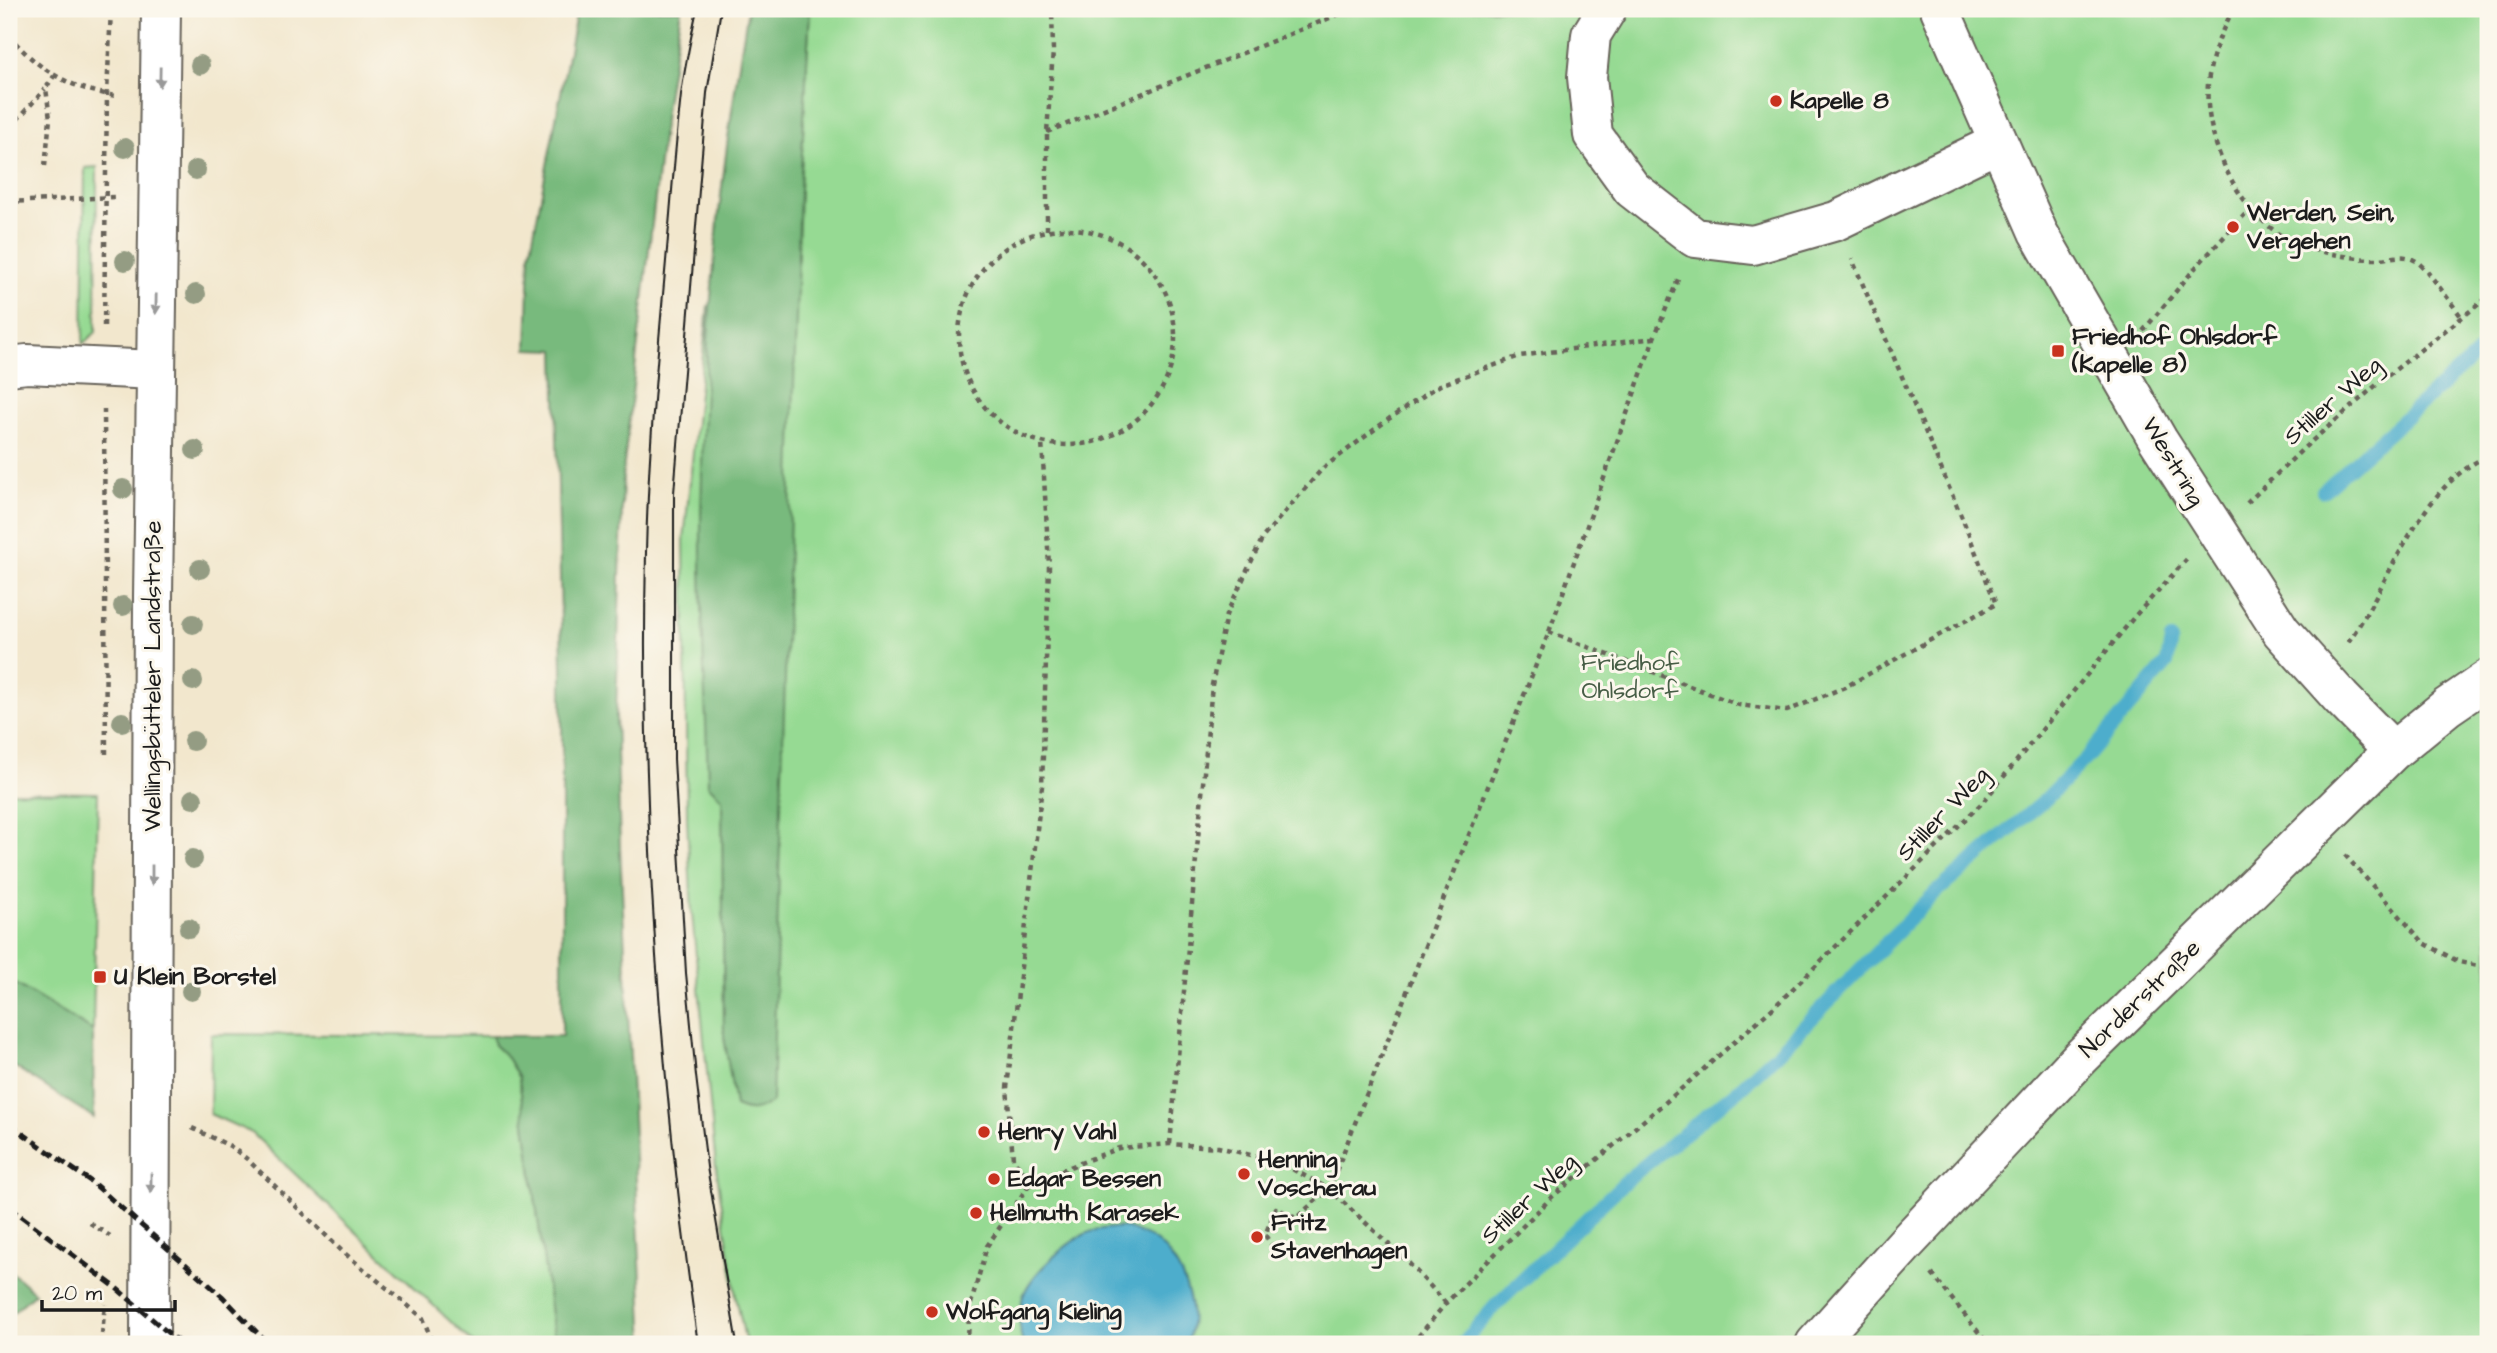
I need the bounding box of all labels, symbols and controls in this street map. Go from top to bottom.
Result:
one-way arrow [154,66,166,88]
place label: Kapelle 8 [1790,84,1889,118]
marker: Kapelle 8 [1768,93,1784,109]
place label: Werden, Sein, Vergehen [2246,196,2395,259]
marker: Werden, Sein, Vergehen [2225,219,2241,235]
one-way arrow [150,294,162,316]
place label: Friedhof Ohlsdorf (Kapelle 8) [2071,320,2278,382]
marker: Friedhof Ohlsdorf (Kapelle 8) [2050,343,2066,359]
street label: Stiller Weg [2277,349,2390,454]
street label: Westring [2132,411,2213,514]
street label: Wellingsbütteler Landstraße [136,520,171,832]
park label: Friedhof Ohlsdorf [1581,646,1680,708]
street label: Stiller Weg [1889,759,1998,870]
one-way arrow [146,864,158,886]
street label: Norderstraße [2072,932,2208,1066]
place label: U Klein Borstel [114,960,276,994]
marker: U Klein Borstel [92,969,108,985]
place label: Henry Vahl [998,1115,1117,1151]
marker: Henry Vahl [976,1124,992,1140]
place label: Henning Voscherau [1257,1143,1376,1205]
street label: Stiller Weg [1473,1146,1585,1253]
place label: Edgar Bessen [1008,1162,1161,1197]
marker: Henning Voscherau [1236,1166,1252,1182]
marker: Edgar Bessen [986,1171,1002,1187]
one-way arrow [145,1172,157,1194]
place label: Hellmuth Karasek [990,1196,1179,1230]
marker: Hellmuth Karasek [968,1205,984,1221]
place label: Fritz Stavenhagen [1270,1206,1407,1269]
marker: Fritz Stavenhagen [1249,1229,1265,1245]
scale bar [42,1269,175,1313]
text: 20 m [52,1279,103,1308]
place label: Wolfgang Kieling [945,1295,1122,1330]
marker: Wolfgang Kieling [924,1304,940,1320]

